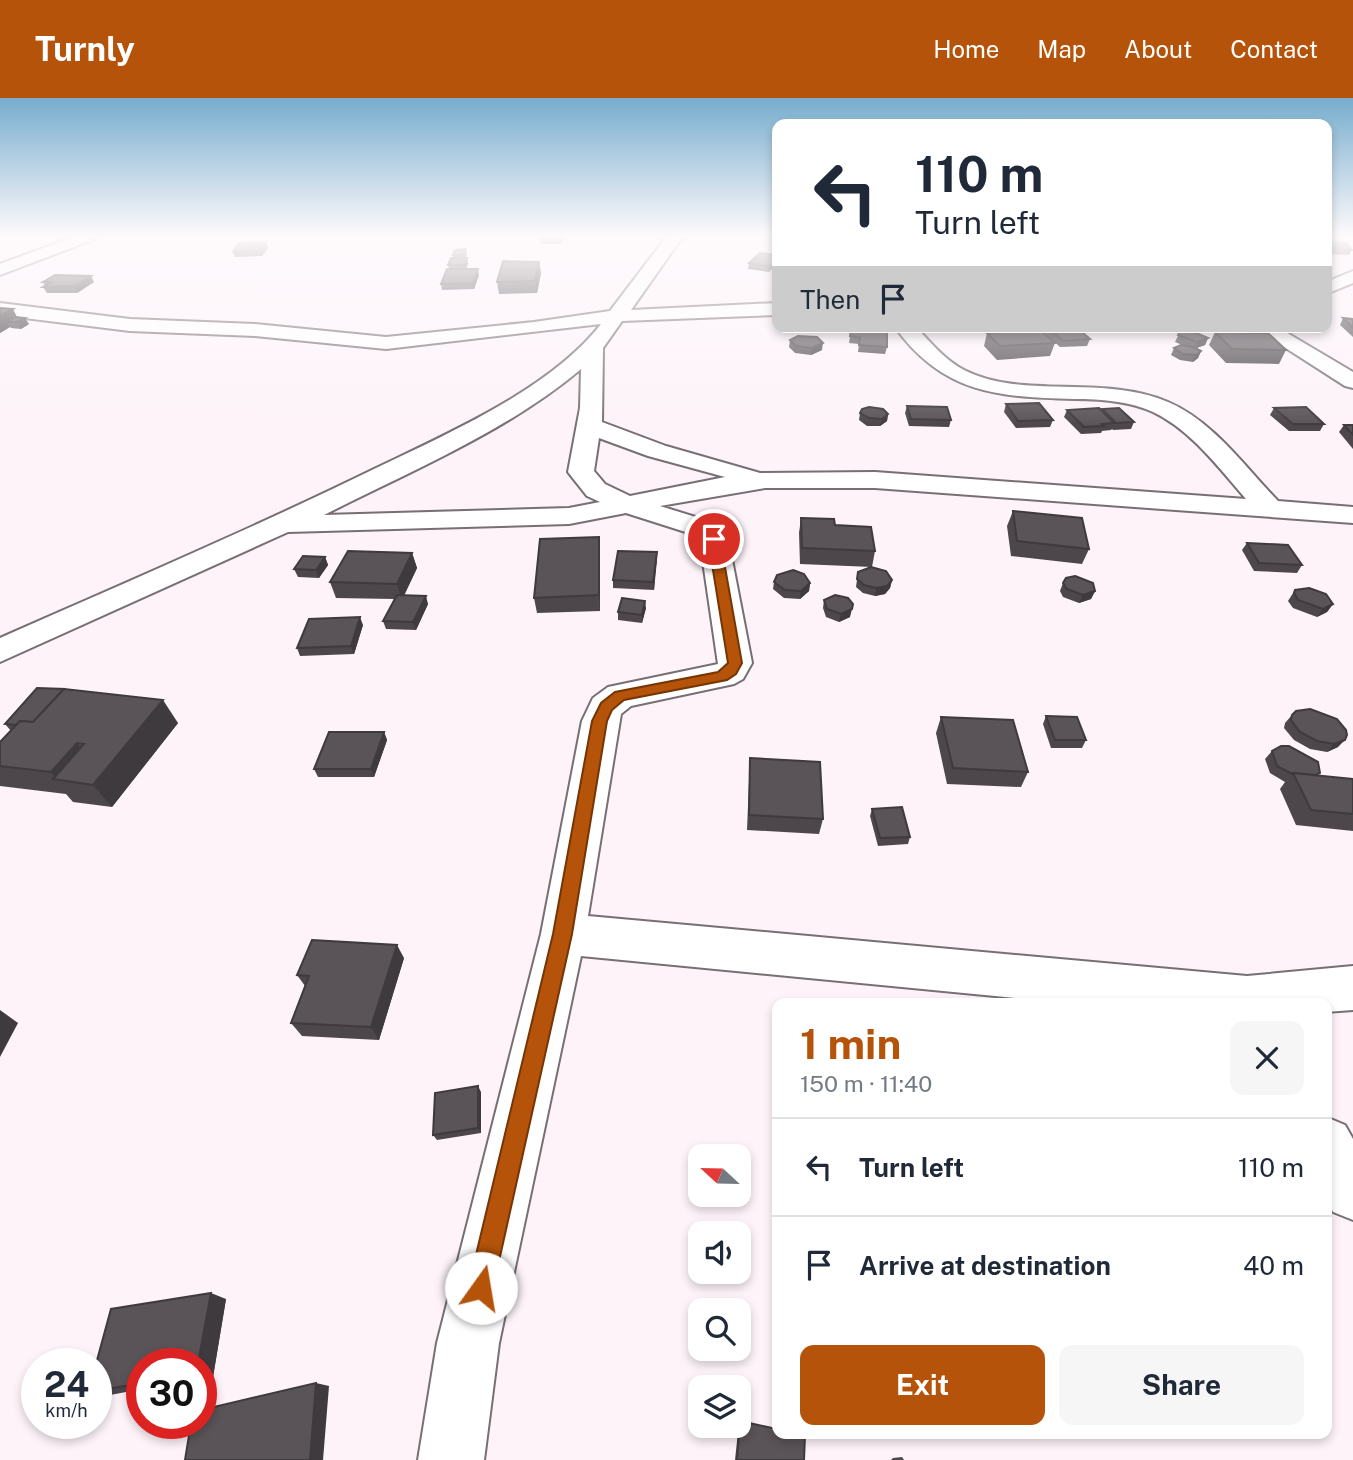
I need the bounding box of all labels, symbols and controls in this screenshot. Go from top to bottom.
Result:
text: Turnly [35,30,135,68]
text: Home [933,35,999,63]
text: Map [1037,35,1086,63]
text: About [1124,35,1192,63]
text: Contact [1230,35,1318,63]
text: 110 m [915,145,1043,203]
icon: left [800,147,891,238]
text: Turn left [915,204,1040,241]
icon: arrive [874,280,912,318]
text: Then [800,284,860,315]
pin [684,509,744,569]
icon: arrive [695,520,733,558]
text: 1 min [800,1019,901,1068]
button: close [1230,1021,1304,1095]
text: 150 m · 11:40 [800,1070,932,1097]
north arrow [688,1144,751,1208]
map controls [688,1144,751,1438]
icon: left [800,1148,838,1186]
text: Turn left [859,1152,964,1183]
text: 110 m [1238,1152,1304,1183]
button: sound [688,1221,751,1284]
icon: arrive [800,1246,838,1284]
text: Arrive at destination [859,1250,1111,1281]
text: 40 m [1243,1250,1304,1281]
position arrow [444,1251,518,1325]
button: search [688,1298,751,1361]
button: Exit [800,1345,1045,1425]
button: Share [1059,1345,1304,1425]
speed limit sign: 30 [126,1348,217,1439]
text: 24 [44,1364,89,1405]
button: layers [688,1375,751,1438]
text: km/h [45,1400,88,1421]

